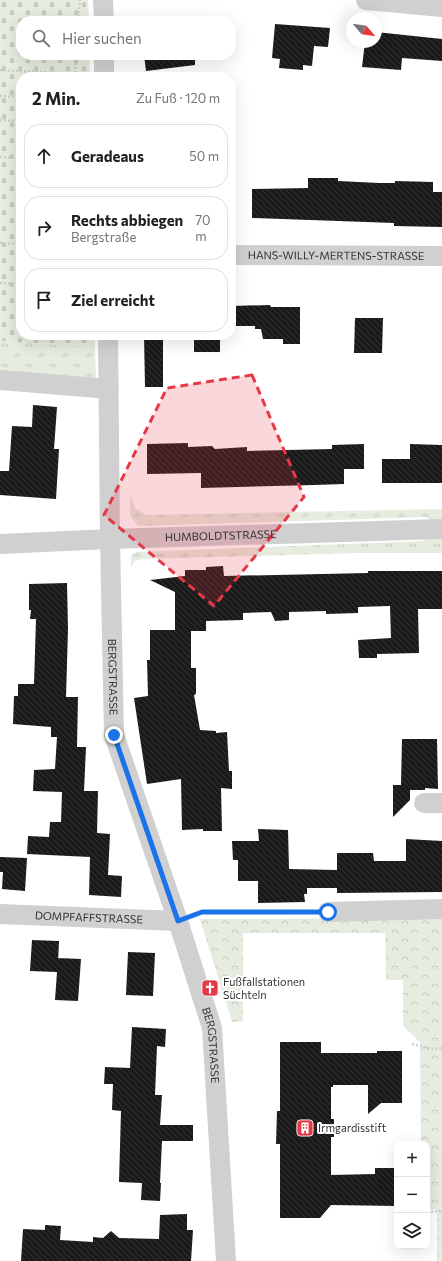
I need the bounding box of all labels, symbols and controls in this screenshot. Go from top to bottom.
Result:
north arrow [346,12,382,48]
search box [16,16,236,60]
icon: search [30,27,52,49]
text: Hier suchen [62,29,142,47]
text: 2 Min. [32,88,80,109]
text: Zu Fuß · 120 m [136,90,220,106]
icon: ahead [33,145,55,167]
text: Geradeaus [71,147,144,165]
text: 50 m [189,148,219,164]
text: Rechts abbiegen [71,211,183,229]
text: 70 m [195,212,211,244]
icon: right [33,217,55,239]
text: Bergstraße [71,229,136,245]
street label: HANS-WILLY-MERTENS-STRASSE [248,248,424,262]
icon: arrive [33,289,55,311]
text: Ziel erreicht [71,291,155,309]
street label: HUMBOLDTSTRASSE [165,527,277,543]
street label: BERGSTRASSE [106,638,121,715]
route end [105,726,123,744]
route start [319,903,337,921]
street label: DOMPFAFFSTRASSE [35,908,143,926]
place label: Fußfallstationen Süchteln [223,975,305,1001]
church icon: Fußfallstationen Süchteln [200,978,220,998]
street label: BERGSTRASSE [200,1006,222,1084]
building icon: Irmgardisstift [295,1118,315,1138]
place label: Irmgardisstift [318,1121,387,1134]
map controls [394,1141,430,1249]
button: + [394,1141,430,1177]
button: − [394,1177,430,1213]
button: layers [394,1213,430,1249]

